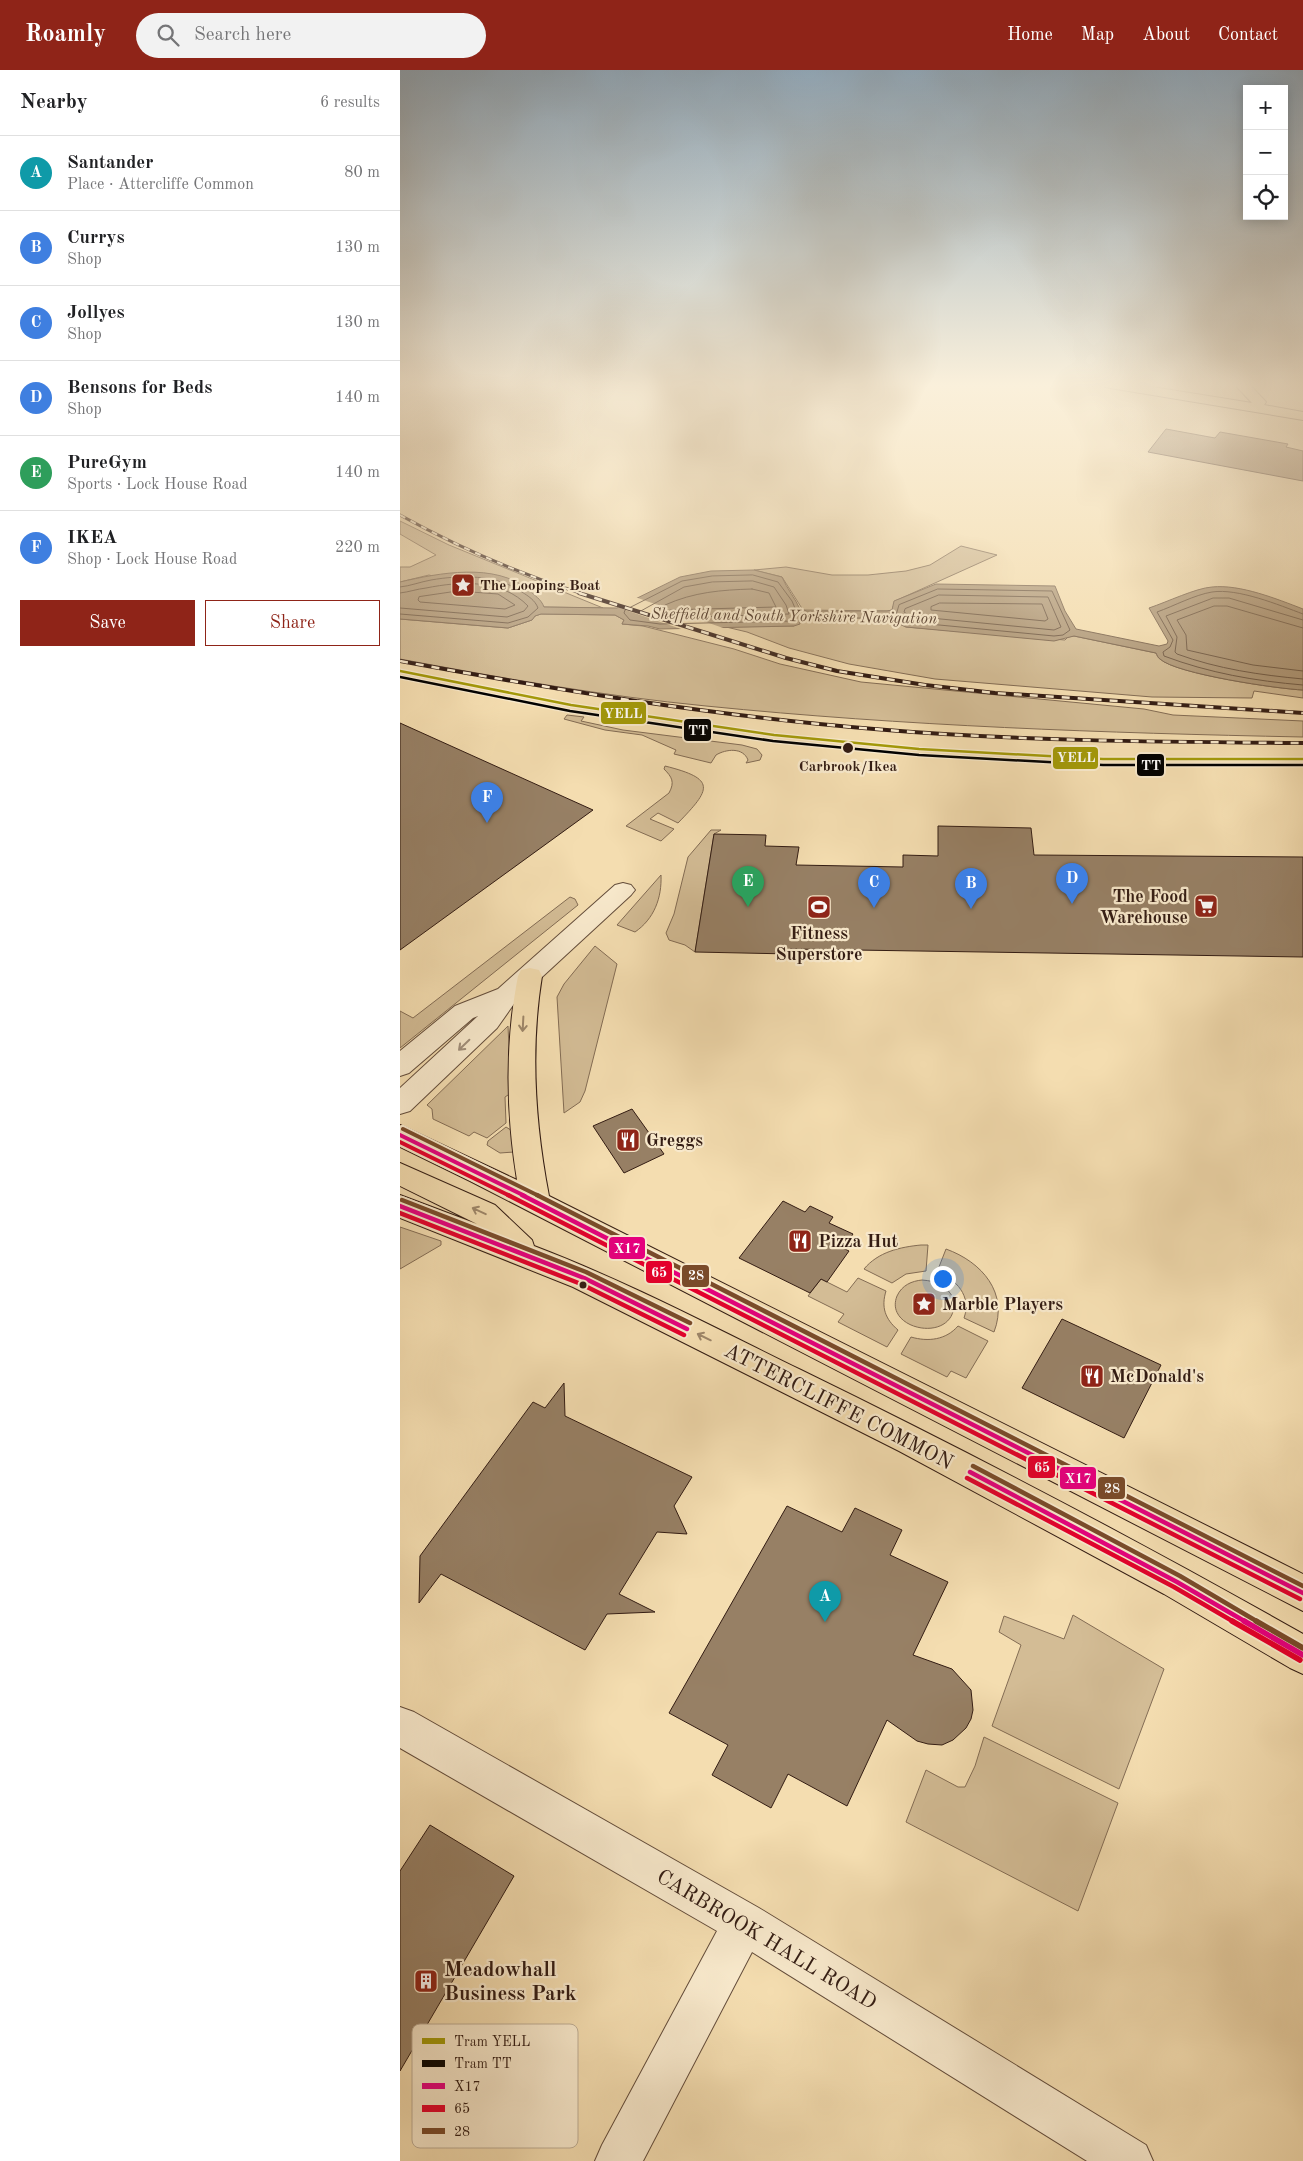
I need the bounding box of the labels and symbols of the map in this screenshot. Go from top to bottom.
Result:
place icon: The Looping Boat [450,572,476,598]
place label: The Looping Boat [480,579,601,594]
water label: Sheffield and South Yorkshire Navigation [651,607,937,627]
line badge: YELL [600,701,647,725]
text: YELL [604,707,642,721]
line badge: TT [683,718,712,742]
text: TT [688,724,708,738]
marker: Carbrook/Ikea [841,741,855,755]
line badge: YELL [1052,746,1099,770]
text: YELL [1057,751,1095,765]
line badge: TT [1136,753,1165,777]
text: TT [1141,759,1161,773]
place label: Carbrook/Ikea [799,760,898,775]
pin: F [471,782,503,823]
pin: D [1056,863,1088,904]
pin: E [732,866,764,907]
pin: C [858,867,890,908]
pin: B [955,868,987,909]
place label: The Food Warehouse [1100,888,1188,927]
supermarket icon: The Food Warehouse [1193,893,1219,919]
sports icon: Fitness Superstore [806,894,832,920]
place label: Fitness Superstore [776,925,862,964]
one-way arrow [519,1015,528,1031]
one-way arrow [458,1039,470,1051]
restaurant icon: Greggs [615,1127,641,1153]
place label: Greggs [646,1132,703,1150]
one-way arrow [472,1206,487,1216]
restaurant icon: Pizza Hut [787,1228,813,1254]
place label: Pizza Hut [818,1233,898,1251]
line badge: X17 [608,1236,646,1260]
text: X17 [614,1242,640,1256]
line badge: 65 [645,1260,673,1284]
line badge: 28 [681,1264,710,1288]
text: 65 [651,1266,667,1280]
your location [930,1266,956,1292]
text: 28 [688,1269,704,1283]
unlabelled marker [578,1280,588,1290]
place icon: Marble Players [911,1291,937,1317]
place label: Marble Players [942,1296,1063,1314]
one-way arrow [696,1332,711,1342]
street label: ATTERCLIFFE COMMON [721,1340,956,1474]
restaurant icon: McDonald's [1079,1363,1105,1389]
place label: McDonald's [1110,1368,1204,1386]
line badge: 65 [1027,1455,1056,1479]
text: 65 [1034,1461,1050,1475]
line badge: X17 [1059,1466,1097,1490]
text: X17 [1065,1472,1091,1486]
line badge: 28 [1097,1476,1126,1500]
text: 28 [1104,1482,1120,1496]
pin: A [809,1581,841,1622]
street label: CARBROOK HALL ROAD [653,1866,880,2014]
place label: Meadowhall Business Park [444,1960,577,2005]
building icon: Meadowhall Business Park [413,1968,439,1994]
legend [412,2024,578,2148]
text: Tram YELL [454,2035,530,2049]
text: Tram TT [454,2057,512,2071]
text: X17 [454,2080,481,2094]
text: 65 [454,2102,470,2116]
text: 28 [454,2125,470,2139]

